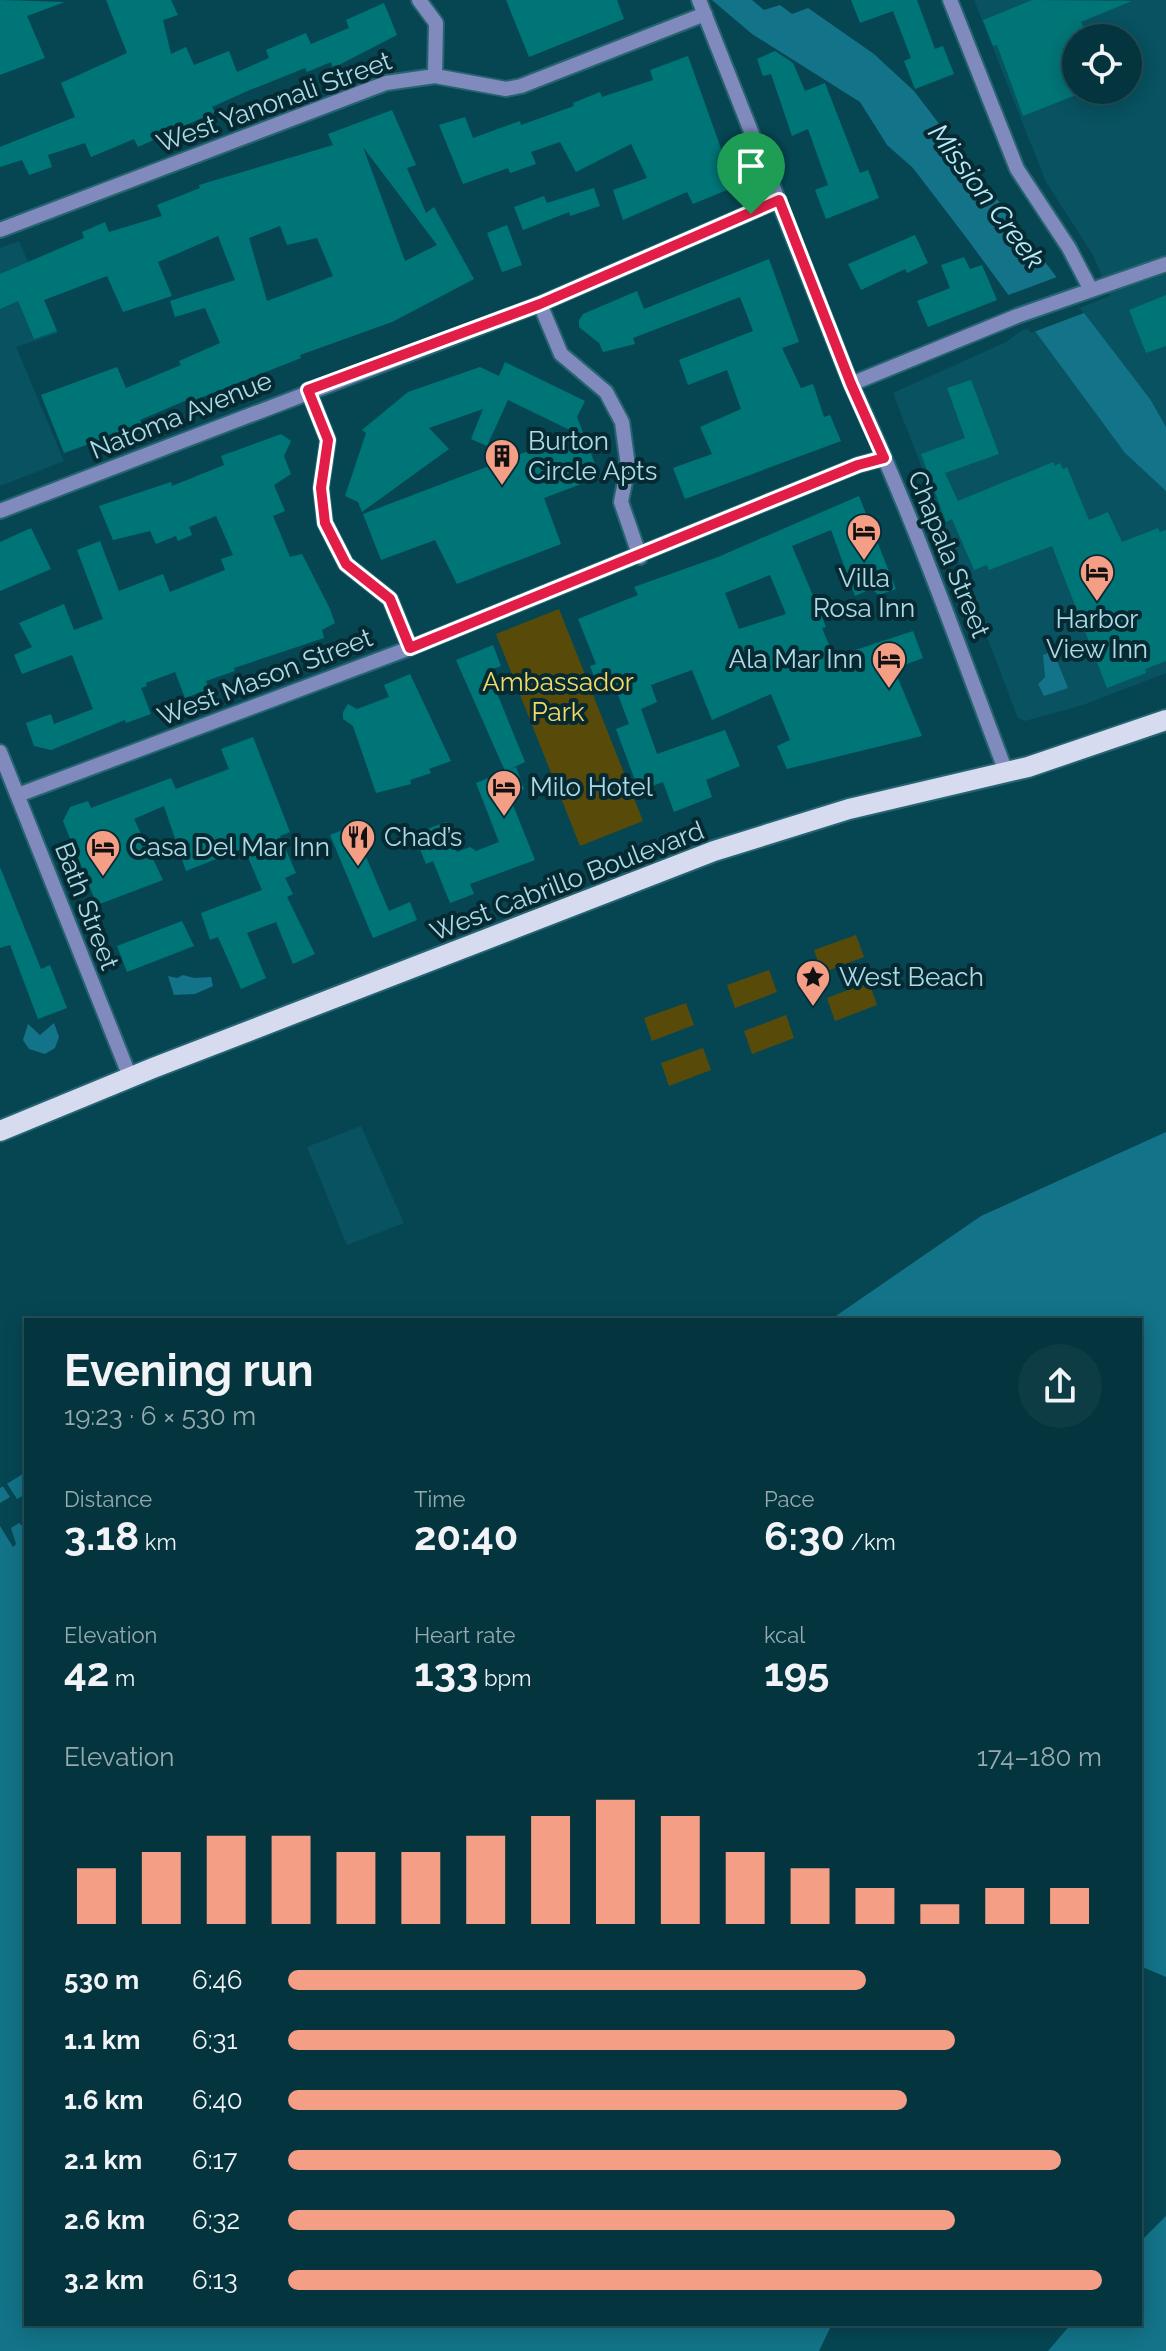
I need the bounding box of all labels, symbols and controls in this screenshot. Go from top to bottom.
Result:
map controls [1062,24,1142,104]
button: locate [1062,24,1142,104]
street label: West Yanonali Street [152,45,396,158]
water label: Mission Creek [921,117,1052,275]
pin [717,132,785,214]
icon: arrive [729,144,773,188]
street label: Natoma Avenue [86,365,276,465]
place label: Burton Circle Apts [528,426,657,486]
building icon: Burton Circle Apts [483,437,521,487]
street label: Chapala Street [902,466,996,642]
hotel icon: Villa Rosa Inn [845,512,883,562]
hotel icon: Harbor View Inn [1078,553,1116,603]
place label: Villa Rosa Inn [813,563,915,623]
place label: Harbor View Inn [1046,604,1148,664]
street label: West Mason Street [153,622,377,732]
hotel icon: Ala Mar Inn [870,640,908,690]
place label: Ala Mar Inn [729,644,863,674]
park label: Ambassador Park [482,667,634,727]
hotel icon: Milo Hotel [485,768,523,818]
place label: Milo Hotel [530,772,654,802]
street label: West Cabrillo Boulevard [426,815,708,947]
restaurant icon: Chad’s [339,818,377,868]
place label: Chad’s [384,822,462,852]
hotel icon: Casa Del Mar Inn [84,828,122,878]
place label: Casa Del Mar Inn [129,832,330,862]
street label: Bath Street [49,838,125,974]
place icon: West Beach [794,958,832,1008]
place label: West Beach [839,962,984,992]
button: share [1018,1344,1102,1428]
text: Evening run [64,1345,313,1396]
text: 19:23 · 6 × 530 m [64,1401,256,1431]
text: Distance [64,1486,152,1512]
text: Time [414,1486,465,1512]
text: Pace [764,1486,814,1512]
text: 3.18 [64,1512,139,1559]
text: 20:40 [414,1512,518,1559]
text: 6:30 [764,1512,845,1559]
text: km [139,1529,177,1555]
text: /km [845,1529,896,1555]
text: Elevation [64,1622,157,1648]
text: Heart rate [414,1622,515,1648]
text: kcal [764,1622,805,1648]
text: 42 [64,1648,109,1695]
text: 133 [414,1648,478,1695]
text: 195 [764,1648,829,1695]
text: m [109,1665,135,1691]
text: bpm [478,1665,531,1691]
text: Elevation [64,1742,174,1772]
text: 174–180 m [977,1742,1102,1772]
text: 530 m [64,1965,139,1995]
text: 6:46 [192,1965,242,1995]
text: 1.1 km [64,2025,141,2055]
text: 6:31 [192,2025,238,2055]
text: 1.6 km [64,2085,143,2115]
text: 6:40 [192,2085,243,2115]
text: 2.1 km [64,2145,142,2175]
text: 6:17 [192,2145,237,2175]
text: 2.6 km [64,2205,145,2235]
text: 6:32 [192,2205,240,2235]
text: 3.2 km [64,2265,144,2295]
text: 6:13 [192,2265,238,2295]

